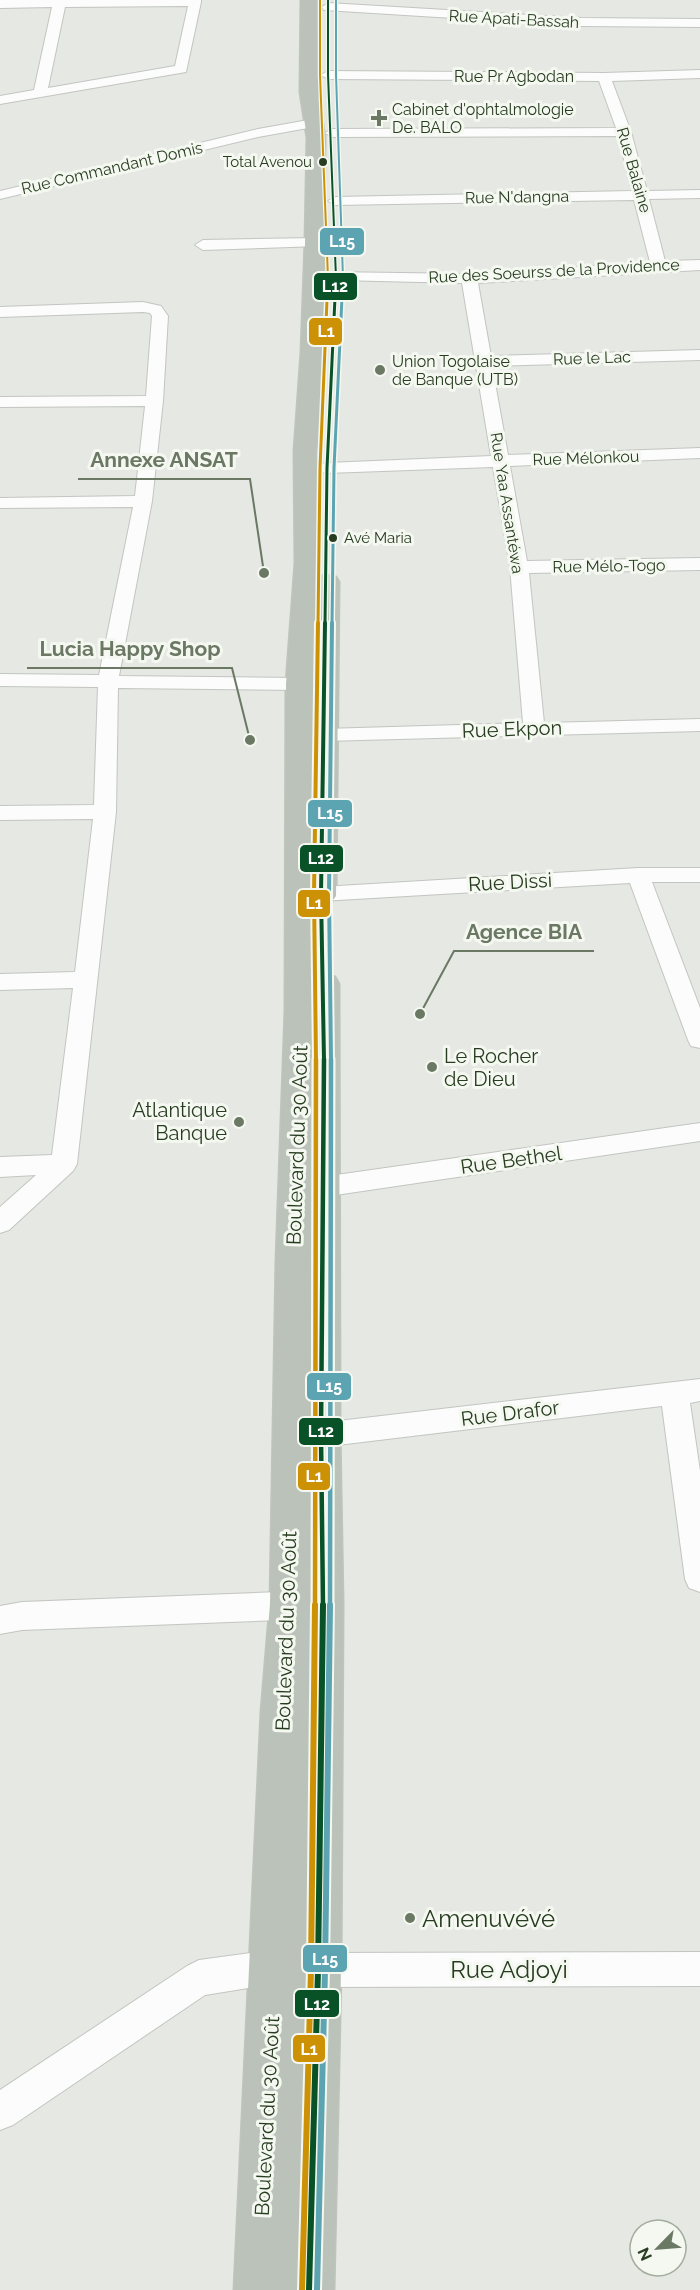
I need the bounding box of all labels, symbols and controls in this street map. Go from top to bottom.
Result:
street label: Rue Apati-Bassah [448,6,580,32]
street label: Rue Pr Agbodan [454,67,574,86]
place label: Cabinet d'ophtalmologie De. BALO [392,100,574,137]
marker: Cabinet d'ophtalmologie De. BALO [370,109,388,127]
street label: Rue Balaine [613,125,655,215]
street label: Rue Commandant Domis [19,138,205,198]
place label: Total Avenou [223,153,312,171]
marker: Total Avenou [317,156,329,168]
street label: Rue N'dangna [465,187,569,207]
line badge: L15 [319,227,365,256]
text: L15 [329,232,355,251]
street label: Rue des Soeurss de la Providence [428,255,680,287]
line badge: L12 [313,272,358,301]
text: L12 [322,277,348,296]
line badge: L1 [308,317,343,346]
text: L1 [317,322,335,341]
street label: Rue le Lac [553,347,631,369]
place label: Union Togolaise de Banque (UTB) [392,352,518,389]
marker: Union Togolaise de Banque (UTB) [373,363,387,377]
street label: Rue Yaa Assantéwa [486,431,528,575]
callout: Annexe ANSAT [78,440,250,479]
text: Annexe ANSAT [90,447,238,472]
street label: Rue Mélonkou [532,447,640,469]
place label: Avé Maria [344,529,412,547]
marker: Avé Maria [327,532,339,544]
street label: Rue Mélo-Togo [552,556,666,576]
callout: Lucia Happy Shop [27,629,232,668]
text: Lucia Happy Shop [40,636,220,661]
street label: Rue Ekpon [461,715,563,743]
line badge: L15 [307,799,353,828]
text: L15 [317,804,343,823]
line badge: L12 [299,844,344,873]
text: L12 [308,849,334,868]
street label: Rue Dissi [467,868,553,896]
line badge: L1 [297,889,331,918]
text: L1 [305,894,323,913]
callout: Agence BIA [454,912,594,951]
text: Agence BIA [466,919,583,944]
street label: Boulevard du 30 Août [282,1044,312,1245]
place label: Le Rocher de Dieu [444,1044,538,1091]
marker: Le Rocher de Dieu [425,1060,439,1074]
place label: Atlantique Banque [132,1098,227,1145]
marker: Atlantique Banque [232,1115,246,1129]
street label: Rue Bethel [459,1141,564,1179]
line badge: L15 [306,1372,352,1401]
text: L15 [316,1377,342,1396]
street label: Rue Drafor [459,1395,561,1431]
line badge: L12 [298,1417,344,1446]
text: L12 [308,1422,334,1441]
line badge: L1 [297,1462,331,1491]
text: L1 [305,1467,323,1486]
street label: Boulevard du 30 Août [271,1530,301,1731]
place label: Amenuvévé [422,1904,555,1933]
marker: Amenuvévé [403,1911,417,1925]
line badge: L15 [302,1944,348,1973]
text: L15 [312,1950,338,1969]
street label: Rue Adjoyi [450,1955,568,1984]
line badge: L12 [294,1989,340,2018]
text: L12 [304,1995,330,2014]
street label: Boulevard du 30 Août [250,2015,284,2217]
line badge: L1 [292,2034,326,2063]
text: L1 [300,2040,318,2059]
north arrow [628,2218,688,2278]
text: N [634,2245,656,2264]

